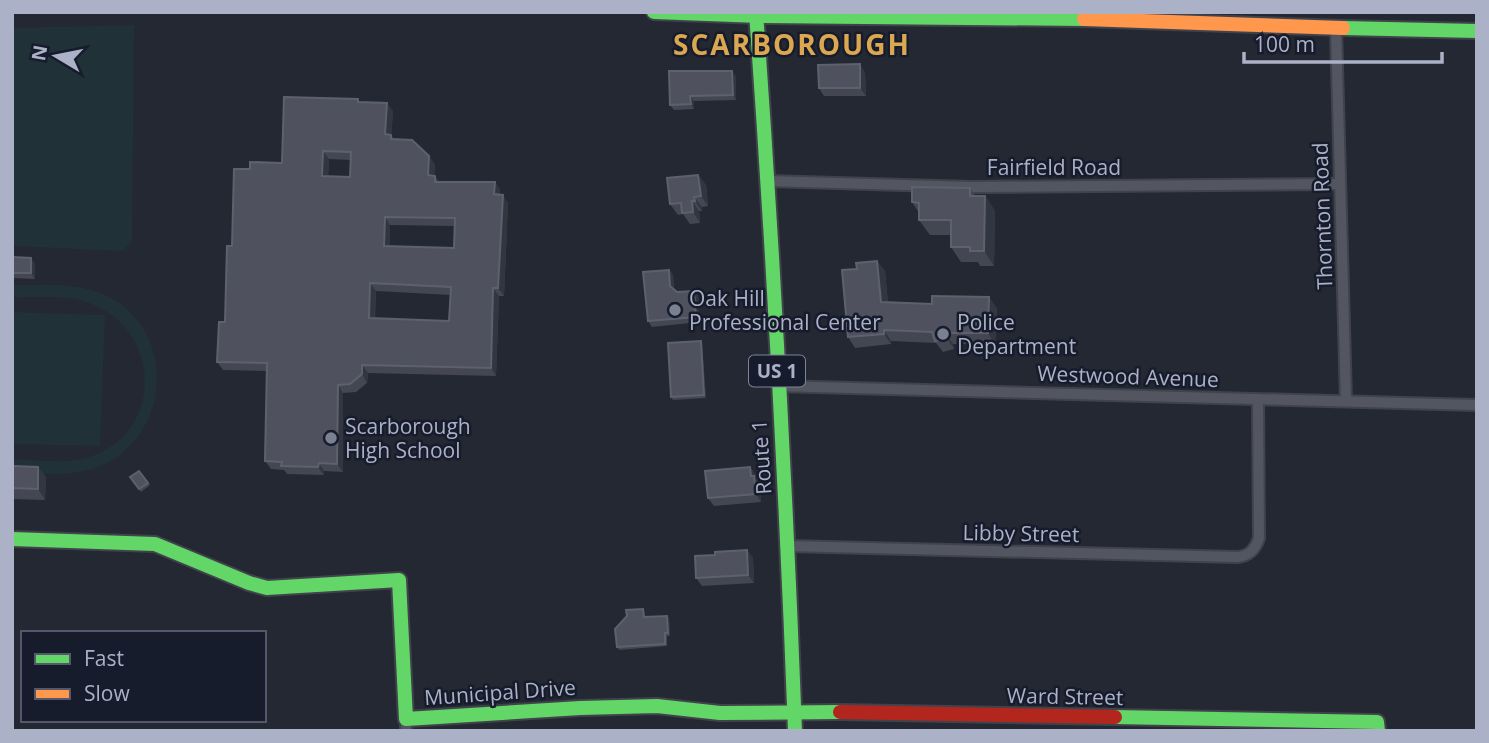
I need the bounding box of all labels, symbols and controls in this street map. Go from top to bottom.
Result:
north arrow [21,21,91,91]
scale bar [1244,21,1442,65]
district label: SCARBOROUGH [673,25,911,63]
text: 100 m [1254,30,1315,58]
text: N [25,43,53,63]
street label: Thornton Road [1305,142,1339,290]
street label: Fairfield Road [987,153,1121,181]
place label: Oak Hill Professional Center [689,284,881,336]
marker: Oak Hill Professional Center [667,302,683,318]
place label: Police Department [957,308,1076,360]
marker: Police Department [935,326,951,342]
road number: US 1 [749,356,805,386]
street label: Westwood Avenue [1037,359,1219,393]
place label: Scarborough High School [345,412,471,464]
street label: Route 1 [744,419,778,495]
marker: Scarborough High School [323,430,339,446]
street label: Libby Street [962,518,1080,548]
legend [21,631,266,722]
text: Fast [84,644,124,672]
street label: Municipal Drive [423,673,577,711]
text: Slow [84,679,130,707]
street label: Ward Street [1006,681,1124,711]

